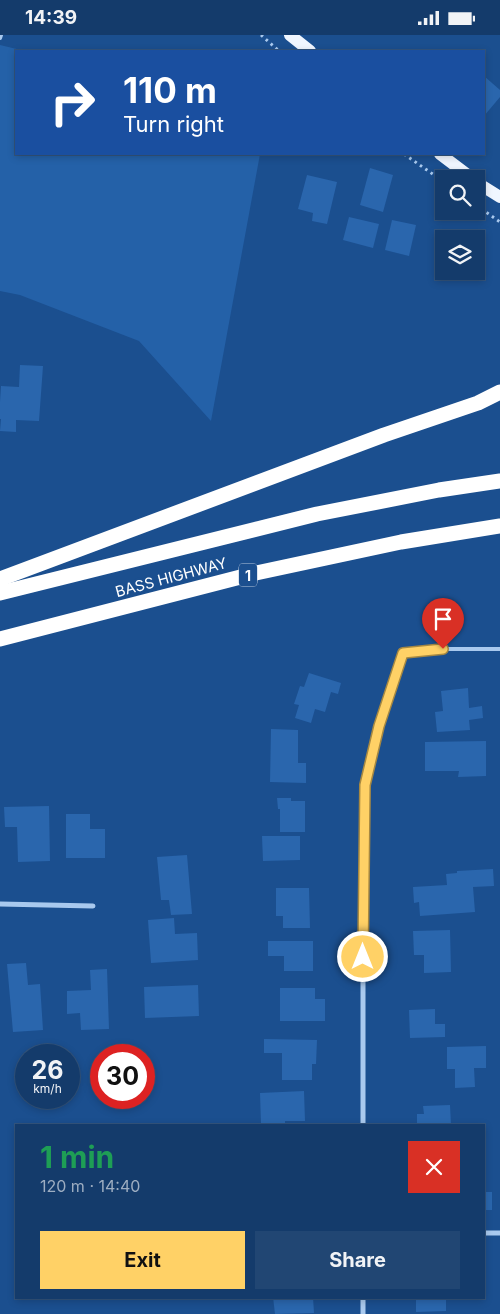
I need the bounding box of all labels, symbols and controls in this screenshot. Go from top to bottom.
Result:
text: 14:39 [25,6,77,29]
text: 110 m [123,69,217,111]
icon: right [40,70,105,135]
text: Turn right [123,111,224,137]
map controls [435,170,485,280]
button: search [435,170,485,220]
button: layers [435,230,485,280]
street label: BASS HIGHWAY [113,553,229,601]
road number: 1 [239,563,257,587]
pin [422,598,464,649]
icon: arrive [429,605,457,633]
position arrow [336,930,388,982]
speed limit sign: 30 [90,1044,155,1109]
text: 26 [32,1055,63,1085]
text: km/h [33,1081,62,1096]
text: 1 min [40,1139,114,1175]
button: close [408,1141,460,1193]
text: 120 m · 14:40 [40,1176,140,1196]
button: Exit [40,1231,245,1289]
button: Share [255,1231,460,1289]

